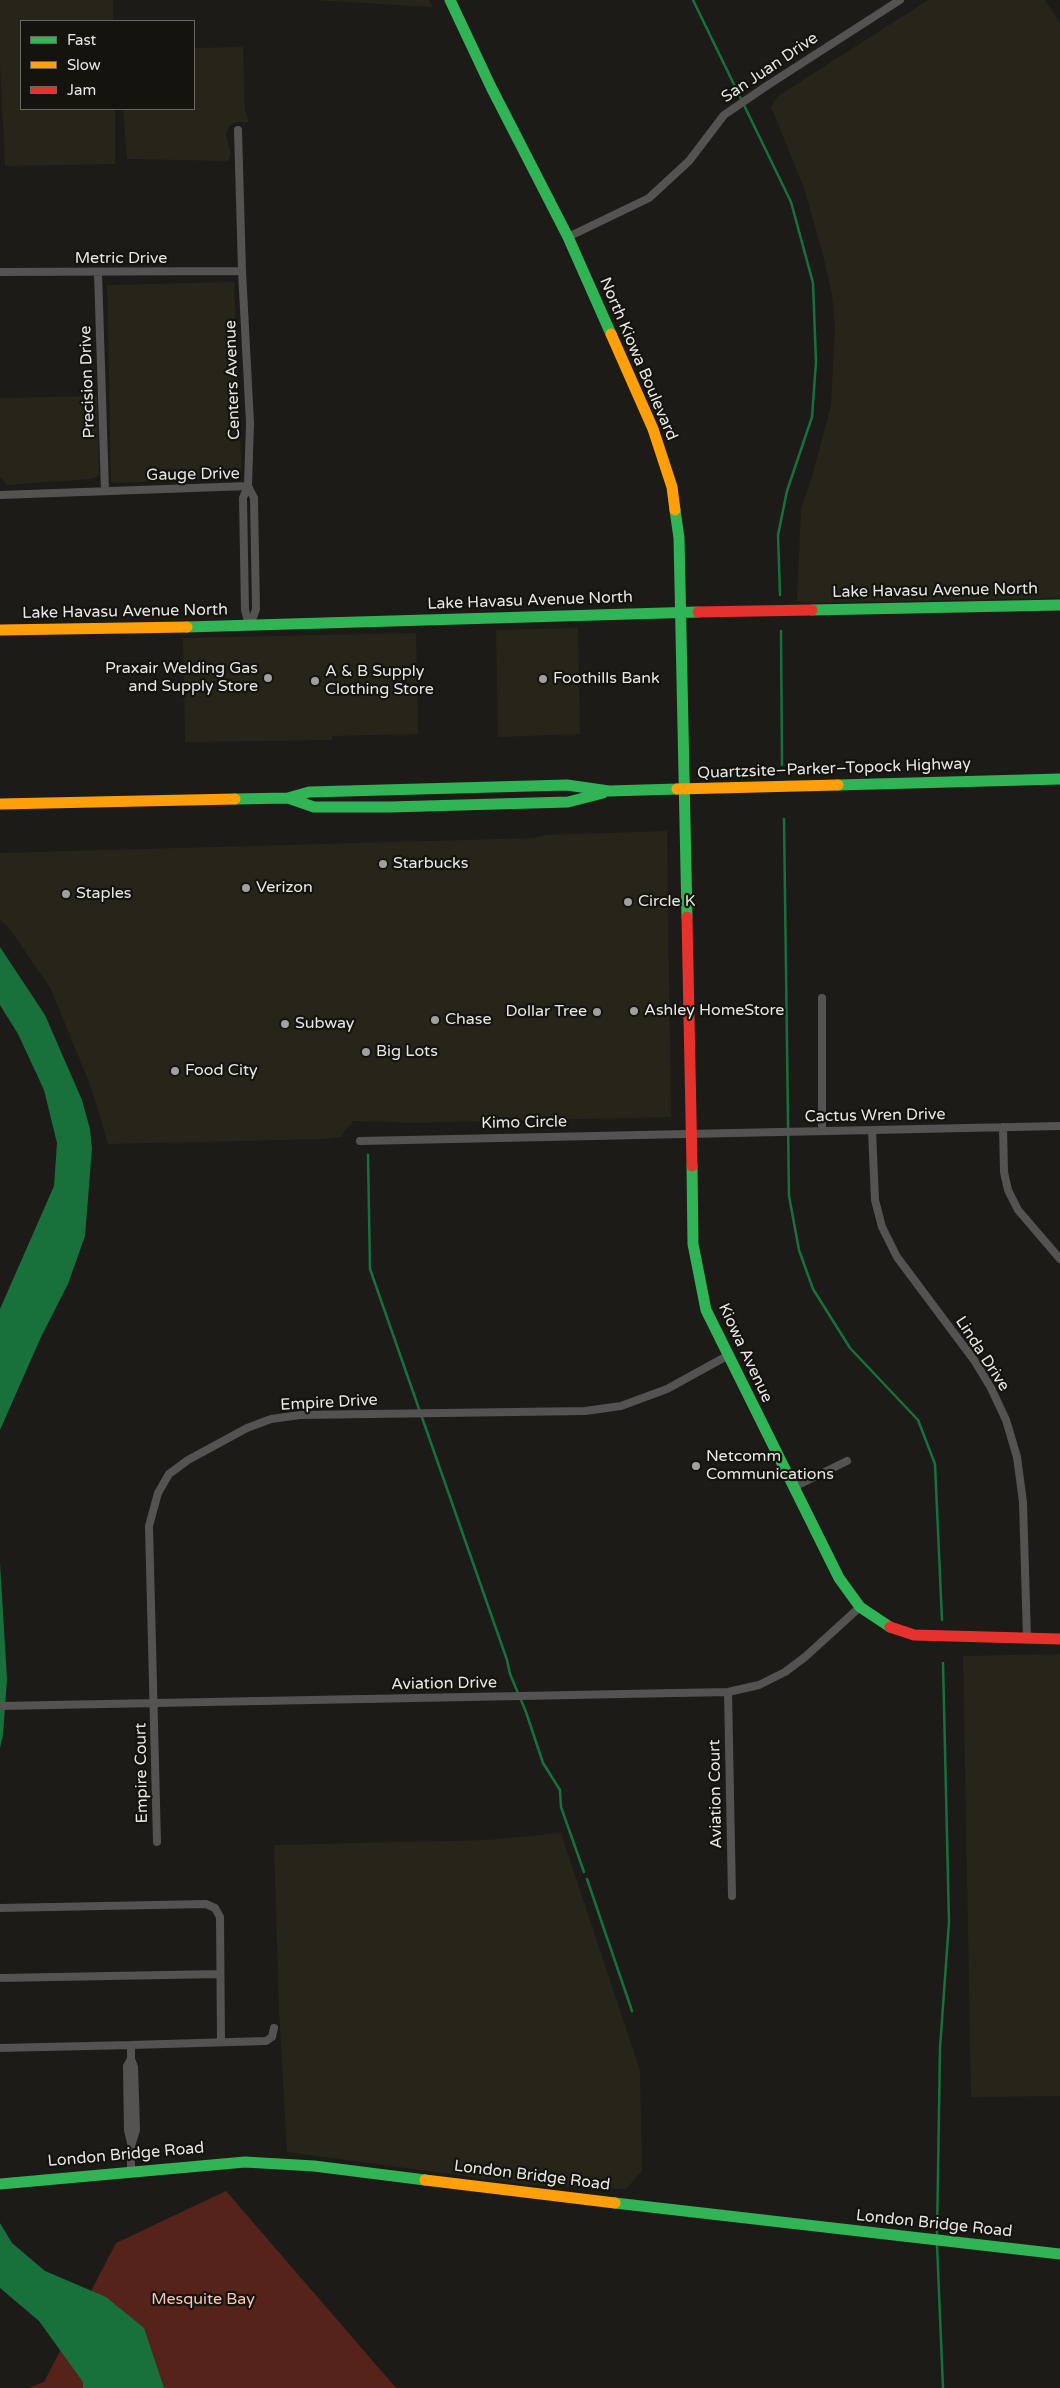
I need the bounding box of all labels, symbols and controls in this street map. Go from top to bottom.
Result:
legend [20,20,195,110]
street label: San Juan Drive [718,29,822,107]
text: Fast [67,31,96,49]
text: Slow [67,56,101,74]
text: Jam [67,81,96,99]
street label: Metric Drive [75,249,167,269]
street label: North Kiowa Boulevard [595,275,681,443]
street label: Centers Avenue [221,320,245,440]
street label: Precision Drive [76,325,100,439]
street label: Gauge Drive [146,465,240,485]
street label: Lake Havasu Avenue North [832,580,1038,602]
street label: Lake Havasu Avenue North [427,588,633,614]
street label: Lake Havasu Avenue North [22,601,228,623]
place label: Praxair Welding Gas and Supply Store [105,659,258,697]
place label: A & B Supply Clothing Store [325,662,434,700]
place label: Foothills Bank [553,669,660,689]
marker: Praxair Welding Gas and Supply Store [262,672,274,684]
marker: Foothills Bank [537,673,549,685]
marker: A & B Supply Clothing Store [309,675,321,687]
street label: Quartzsite–Parker–Topock Highway [697,755,971,783]
place label: Starbucks [393,854,468,874]
marker: Starbucks [377,858,389,870]
place label: Verizon [256,878,313,898]
marker: Verizon [240,882,252,894]
place label: Staples [76,884,131,904]
marker: Staples [60,888,72,900]
place label: Circle K [638,892,695,912]
marker: Circle K [622,896,634,908]
place label: Ashley HomeStore [644,1001,784,1021]
place label: Dollar Tree [506,1002,587,1022]
marker: Ashley HomeStore [628,1005,640,1017]
marker: Dollar Tree [591,1006,603,1018]
place label: Chase [445,1010,492,1030]
place label: Subway [295,1014,354,1034]
marker: Chase [429,1014,441,1026]
marker: Subway [279,1018,291,1030]
place label: Big Lots [376,1042,438,1062]
marker: Big Lots [360,1046,372,1058]
place label: Food City [185,1061,258,1081]
marker: Food City [169,1065,181,1077]
street label: Cactus Wren Drive [804,1105,946,1127]
street label: Kimo Circle [481,1113,567,1133]
street label: Kiowa Avenue [714,1300,776,1406]
street label: Linda Drive [951,1313,1013,1395]
street label: Empire Drive [280,1391,378,1415]
place label: Netcomm Communications [706,1447,834,1485]
marker: Netcomm Communications [690,1460,702,1472]
street label: Aviation Drive [391,1673,497,1695]
street label: Empire Court [132,1723,152,1823]
street label: Aviation Court [705,1739,727,1849]
street label: London Bridge Road [47,2139,205,2171]
street label: London Bridge Road [453,2157,611,2195]
street label: London Bridge Road [855,2206,1013,2242]
park label: Mesquite Bay [151,2290,255,2310]

